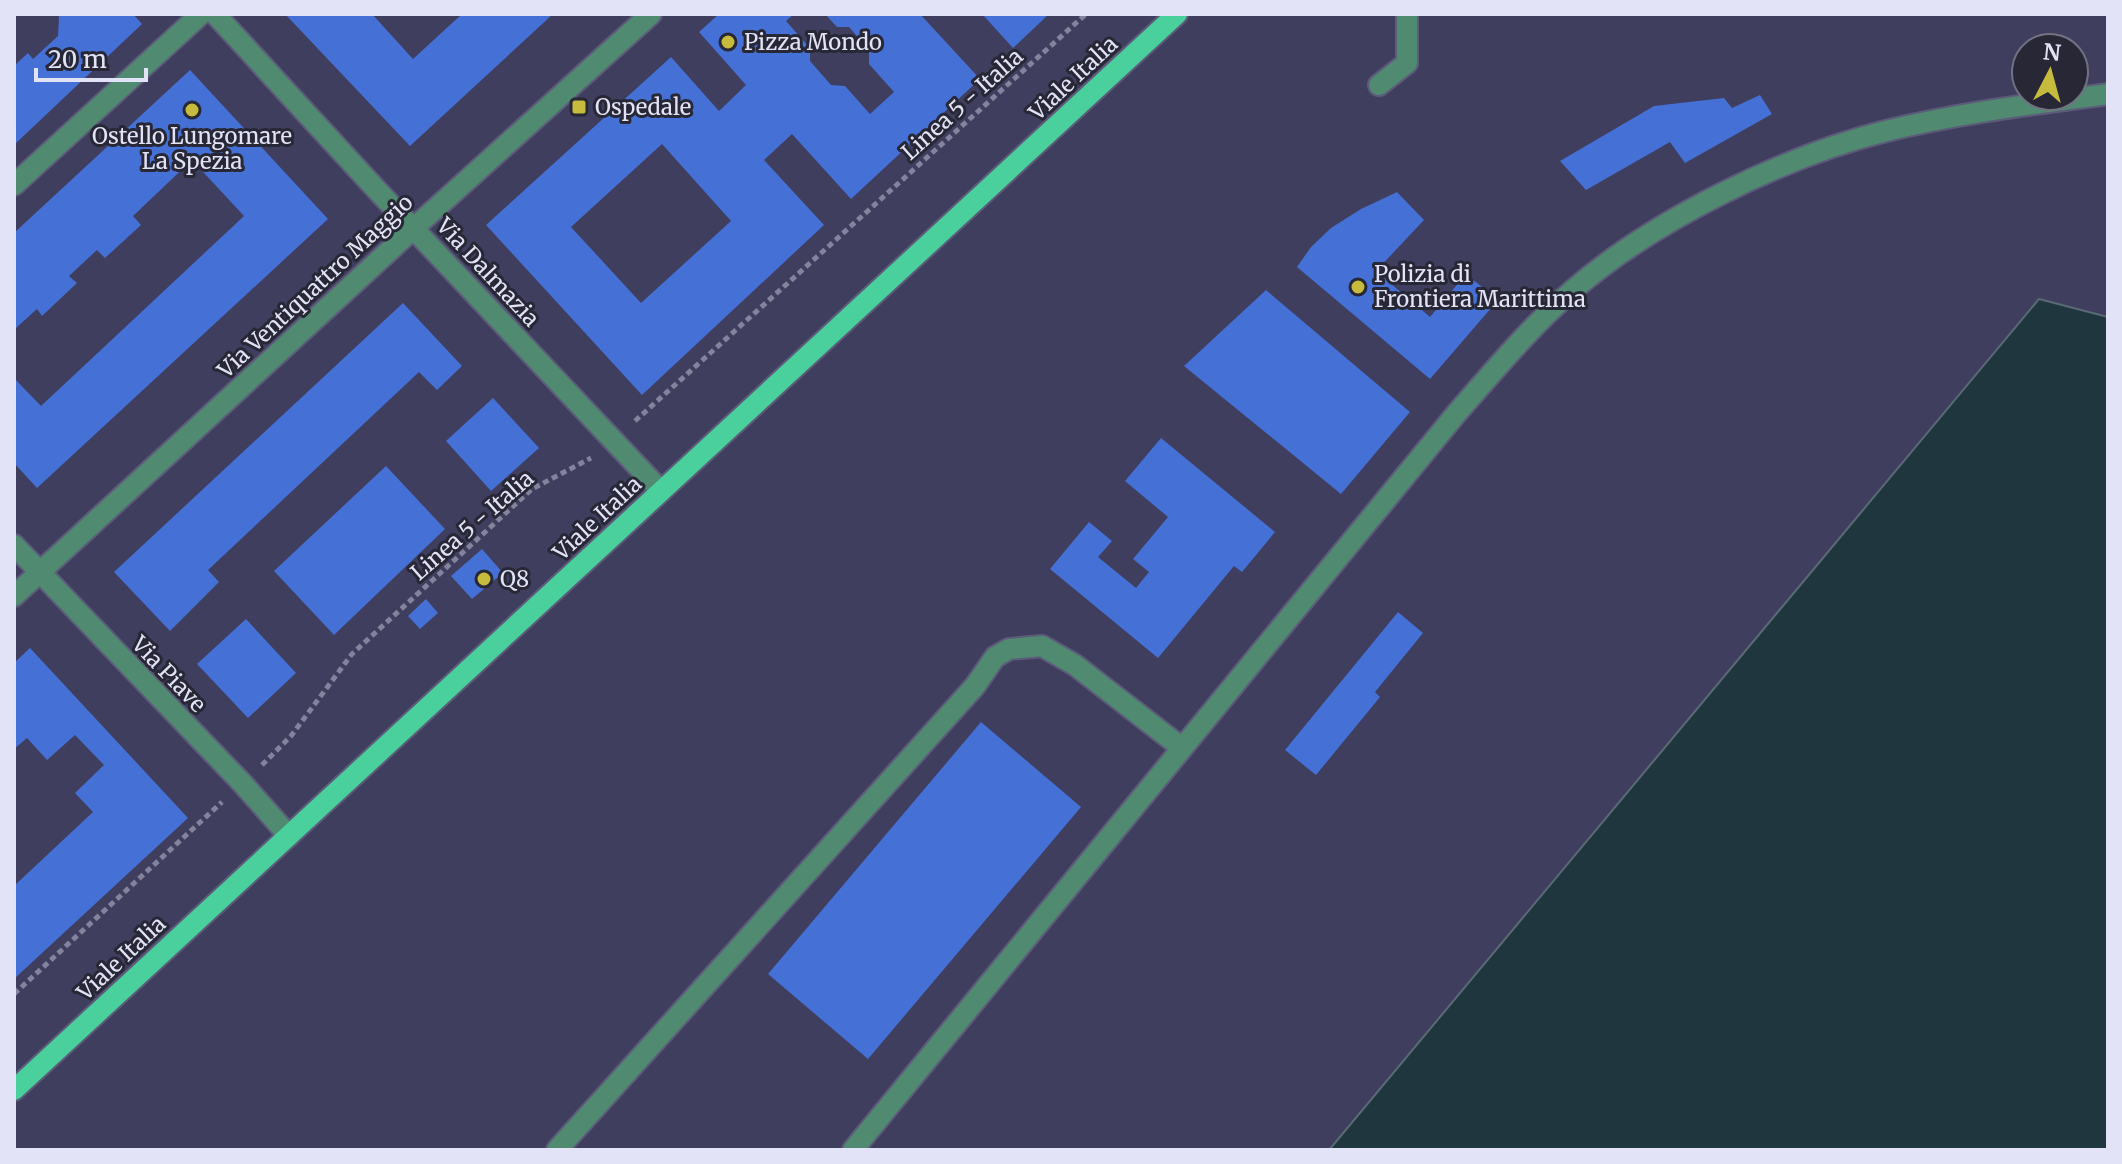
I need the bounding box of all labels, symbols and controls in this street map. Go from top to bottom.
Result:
place label: Pizza Mondo [744,28,882,56]
street label: Viale Italia [1022,30,1123,127]
scale bar [36,32,146,82]
north arrow [2010,32,2090,112]
marker: Pizza Mondo [719,33,737,51]
text: N [2042,37,2063,67]
street label: Linea 5 - Italia [896,42,1029,166]
text: 20 m [48,44,107,75]
place label: Ospedale [595,93,691,121]
marker: Ospedale [570,98,588,116]
marker: Ostello Lungomare La Spezia [183,101,201,119]
place label: Ostello Lungomare La Spezia [92,122,292,175]
street label: Via Ventiquattro Maggio [211,188,419,385]
street label: Via Dalmazia [430,211,546,332]
place label: Polizia di Frontiera Marittima [1374,260,1586,313]
marker: Polizia di Frontiera Marittima [1349,278,1367,296]
street label: Linea 5 - Italia [405,464,539,586]
street label: Viale Italia [546,470,647,567]
place label: Q8 [500,565,529,593]
marker: Q8 [475,570,493,588]
street label: Via Piave [125,629,212,718]
street label: Viale Italia [70,910,171,1007]

